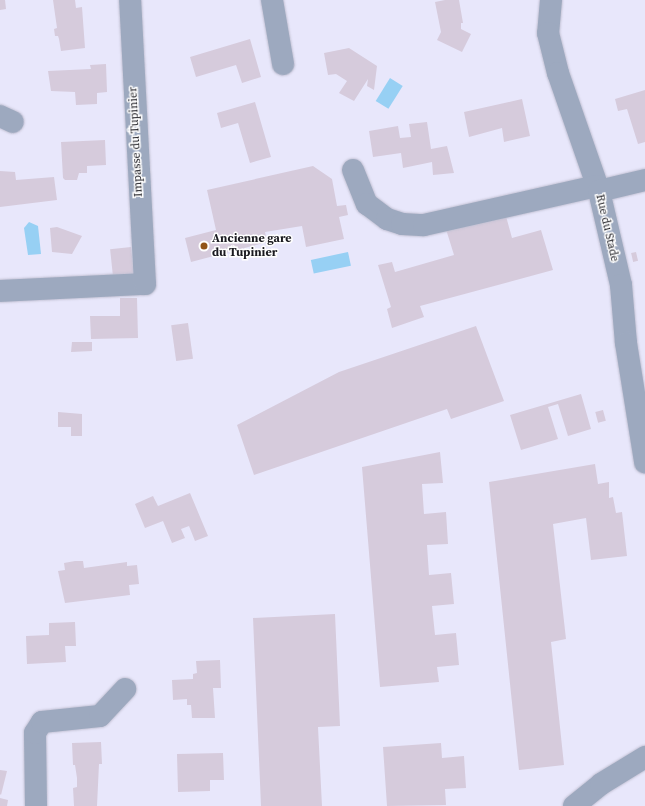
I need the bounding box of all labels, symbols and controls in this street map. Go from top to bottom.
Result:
street label: Impasse du Tupinier [126,86,146,198]
street label: Rue du Stade [592,193,622,263]
place label: Ancienne gare du Tupinier [212,232,292,260]
marker: Ancienne gare du Tupinier [199,241,209,251]

